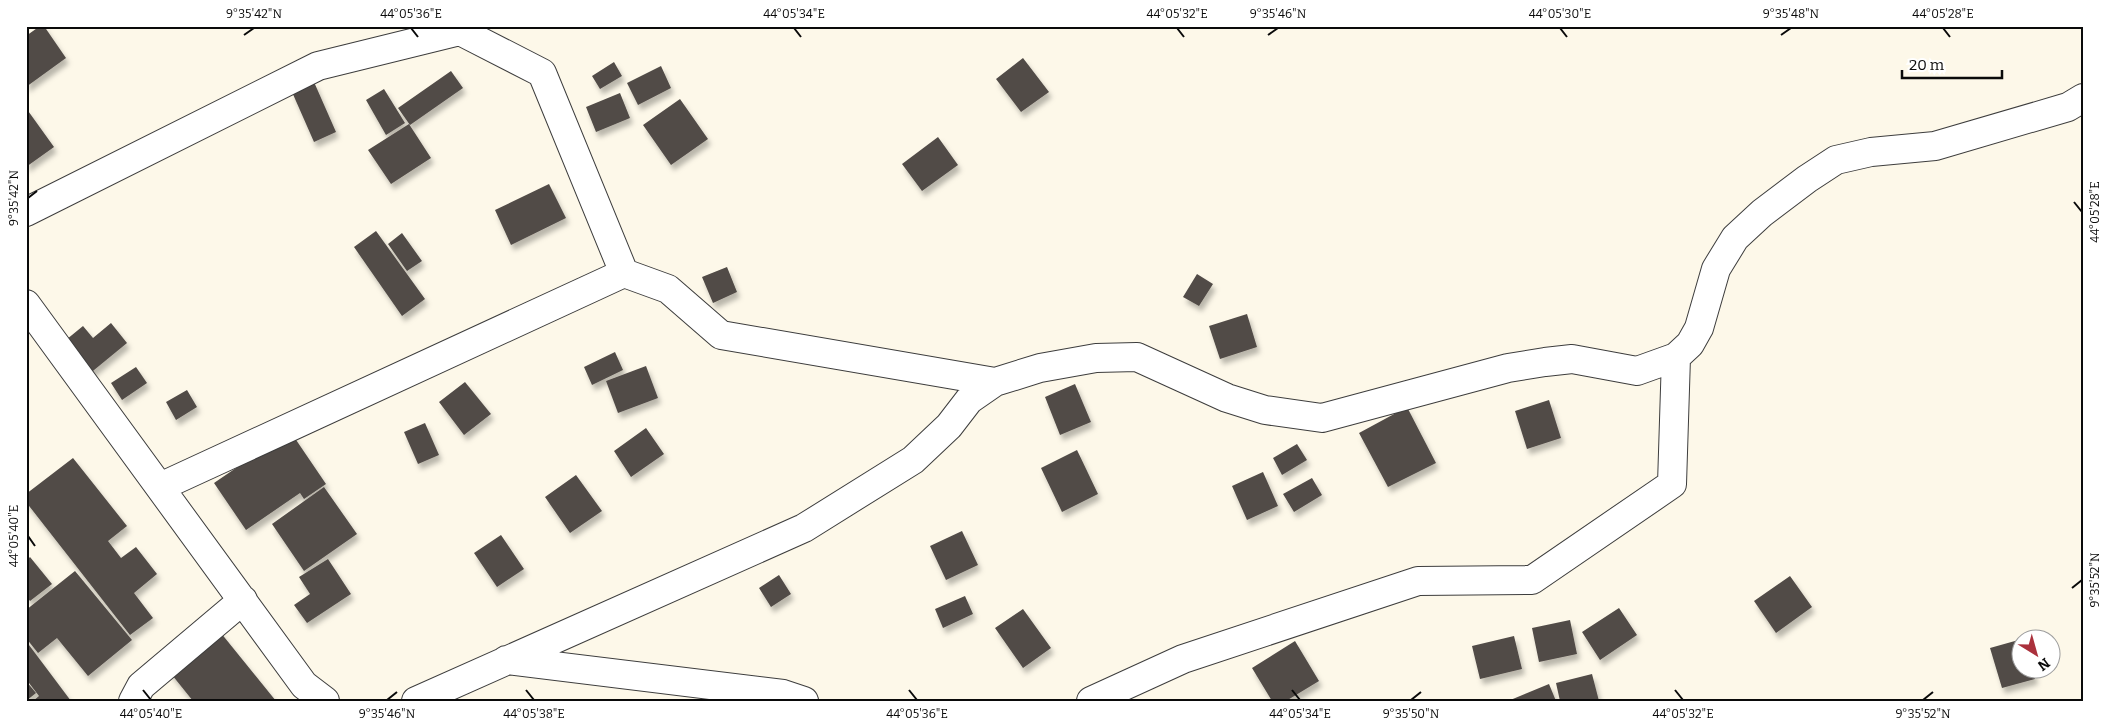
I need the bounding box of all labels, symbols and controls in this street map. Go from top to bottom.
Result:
text: 9°35'42"N [226,7,282,21]
text: 44°05'36"E [380,7,442,21]
text: 44°05'34"E [763,7,825,21]
text: 44°05'32"E [1146,7,1208,21]
text: 9°35'46"N [1250,7,1307,21]
text: 44°05'30"E [1529,7,1591,21]
text: 9°35'48"N [1763,7,1820,21]
text: 44°05'28"E [1912,7,1974,21]
scale bar [1902,48,2002,80]
text: 20 m [1909,56,1945,74]
text: 9°35'42"N [7,170,21,226]
text: 44°05'28"E [2088,181,2102,243]
text: 44°05'40"E [7,505,21,567]
text: 9°35'52"N [2088,552,2102,608]
north arrow [2012,630,2062,680]
text: N [2034,654,2053,674]
text: 44°05'40"E [120,707,182,721]
text: 9°35'46"N [359,707,416,721]
text: 44°05'38"E [503,707,565,721]
text: 44°05'36"E [886,707,948,721]
text: 44°05'34"E [1269,707,1331,721]
text: 9°35'50"N [1383,707,1440,721]
text: 44°05'32"E [1652,707,1714,721]
text: 9°35'52"N [1895,707,1951,721]

